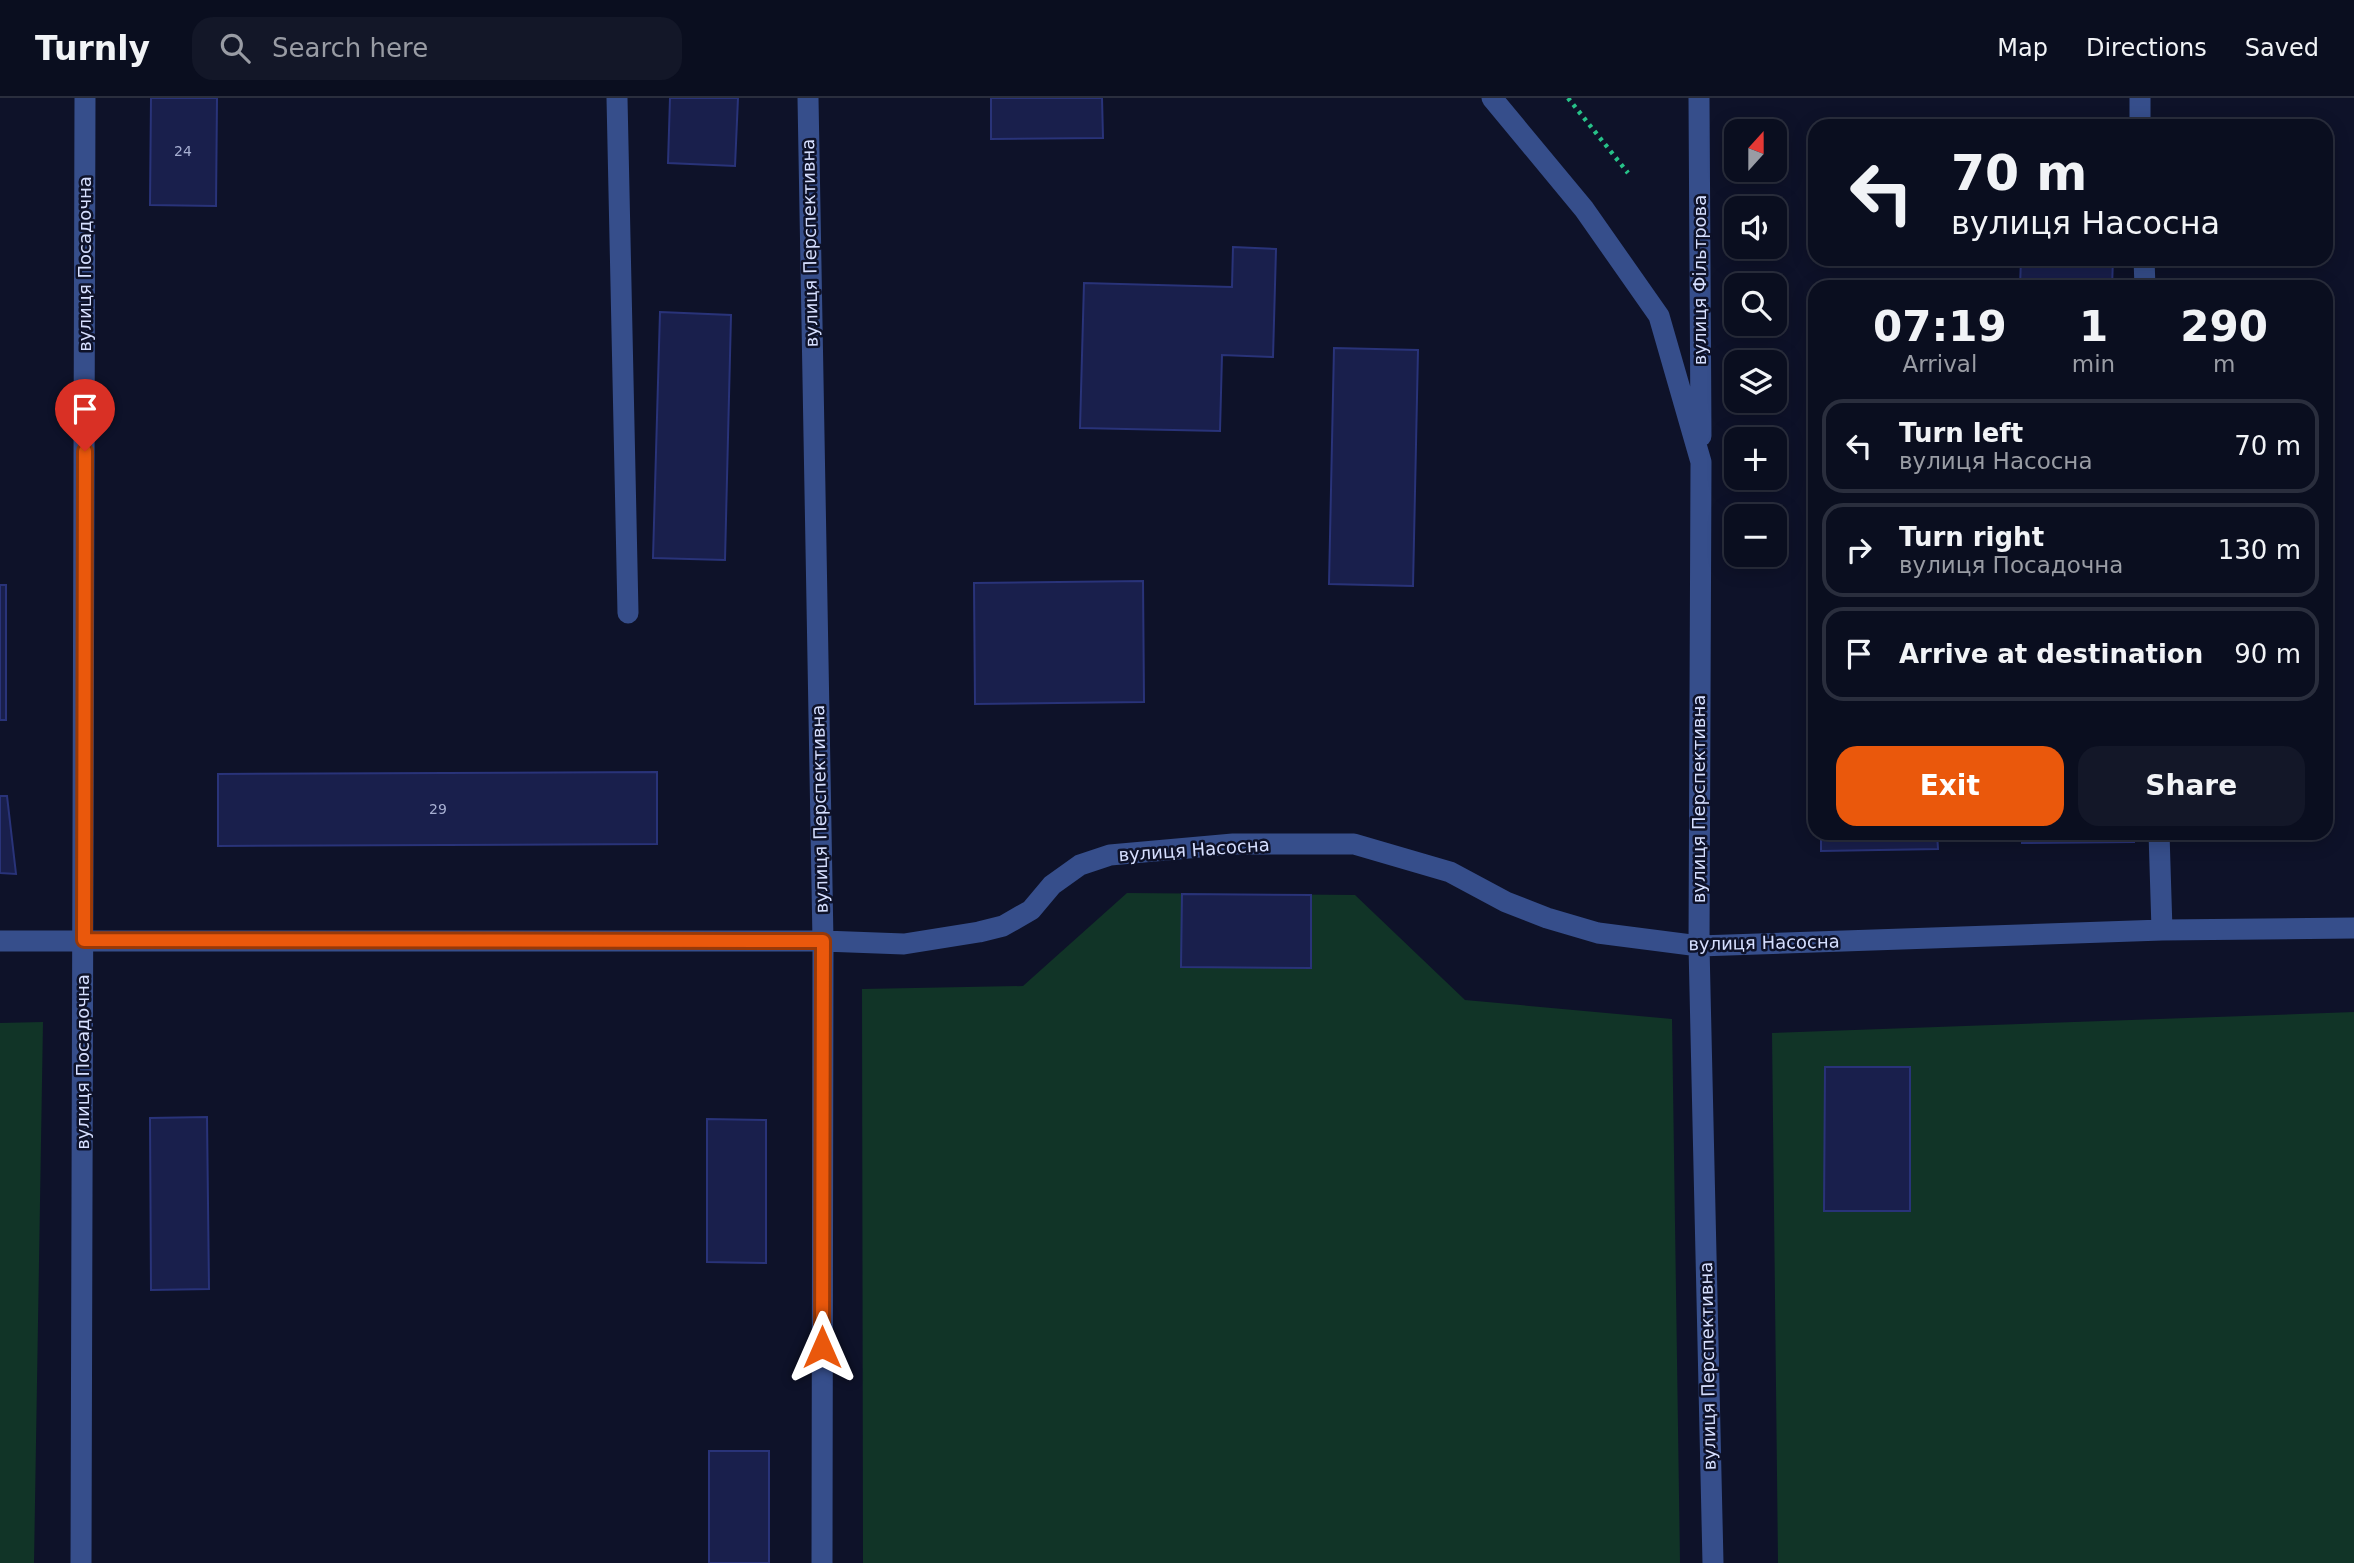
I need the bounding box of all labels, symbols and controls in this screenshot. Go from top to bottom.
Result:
search box [192,17,682,80]
text: Turnly [35,29,150,68]
icon: search [216,29,254,67]
text: Search here [272,33,428,63]
text: Map [1997,34,2048,62]
text: Directions [2086,34,2207,62]
text: Saved [2245,34,2319,62]
north arrow [1724,119,1787,182]
map controls [1724,119,1787,567]
street label: вулиця Перспективна [797,139,822,347]
house number: 24 [174,143,192,159]
text: 70 m [1951,145,2087,202]
icon: left [1836,147,1927,238]
street label: вулиця Посадочна [74,176,95,352]
street label: вулиця Фільтрова [1689,195,1710,365]
button: sound [1724,196,1787,259]
text: вулиця Насосна [1951,204,2220,242]
button: search [1724,273,1787,336]
text: 07:19 [1873,302,2007,351]
text: 1 [2079,302,2108,351]
text: 290 [2180,302,2268,351]
button: layers [1724,350,1787,413]
text: Arrival [1903,351,1977,377]
text: min [2072,351,2115,377]
text: m [2213,351,2235,377]
pin [55,379,115,451]
icon: arrive [66,390,104,428]
text: Turn left [1899,418,2023,448]
button: + [1724,427,1787,490]
icon: left [1840,427,1878,465]
text: 70 m [2234,431,2301,461]
text: вулиця Насосна [1899,448,2093,474]
button: − [1724,504,1787,567]
text: Turn right [1899,522,2044,552]
icon: right [1840,531,1878,569]
text: 130 m [2218,535,2301,565]
text: вулиця Посадочна [1899,552,2123,578]
icon: arrive [1840,635,1878,673]
text: Arrive at destination [1899,639,2203,669]
text: 90 m [2234,639,2301,669]
street label: вулиця Перспективна [1688,695,1709,903]
street label: вулиця Перспективна [807,705,832,913]
button: Exit [1836,746,2064,826]
button: Share [2078,746,2305,826]
house number: 29 [429,801,447,817]
street label: вулиця Насосна [1118,834,1270,865]
street label: вулиця Насосна [1688,931,1840,954]
street label: вулиця Посадочна [72,974,93,1150]
street label: вулиця Перспективна [1695,1262,1720,1470]
position arrow [785,1310,859,1384]

